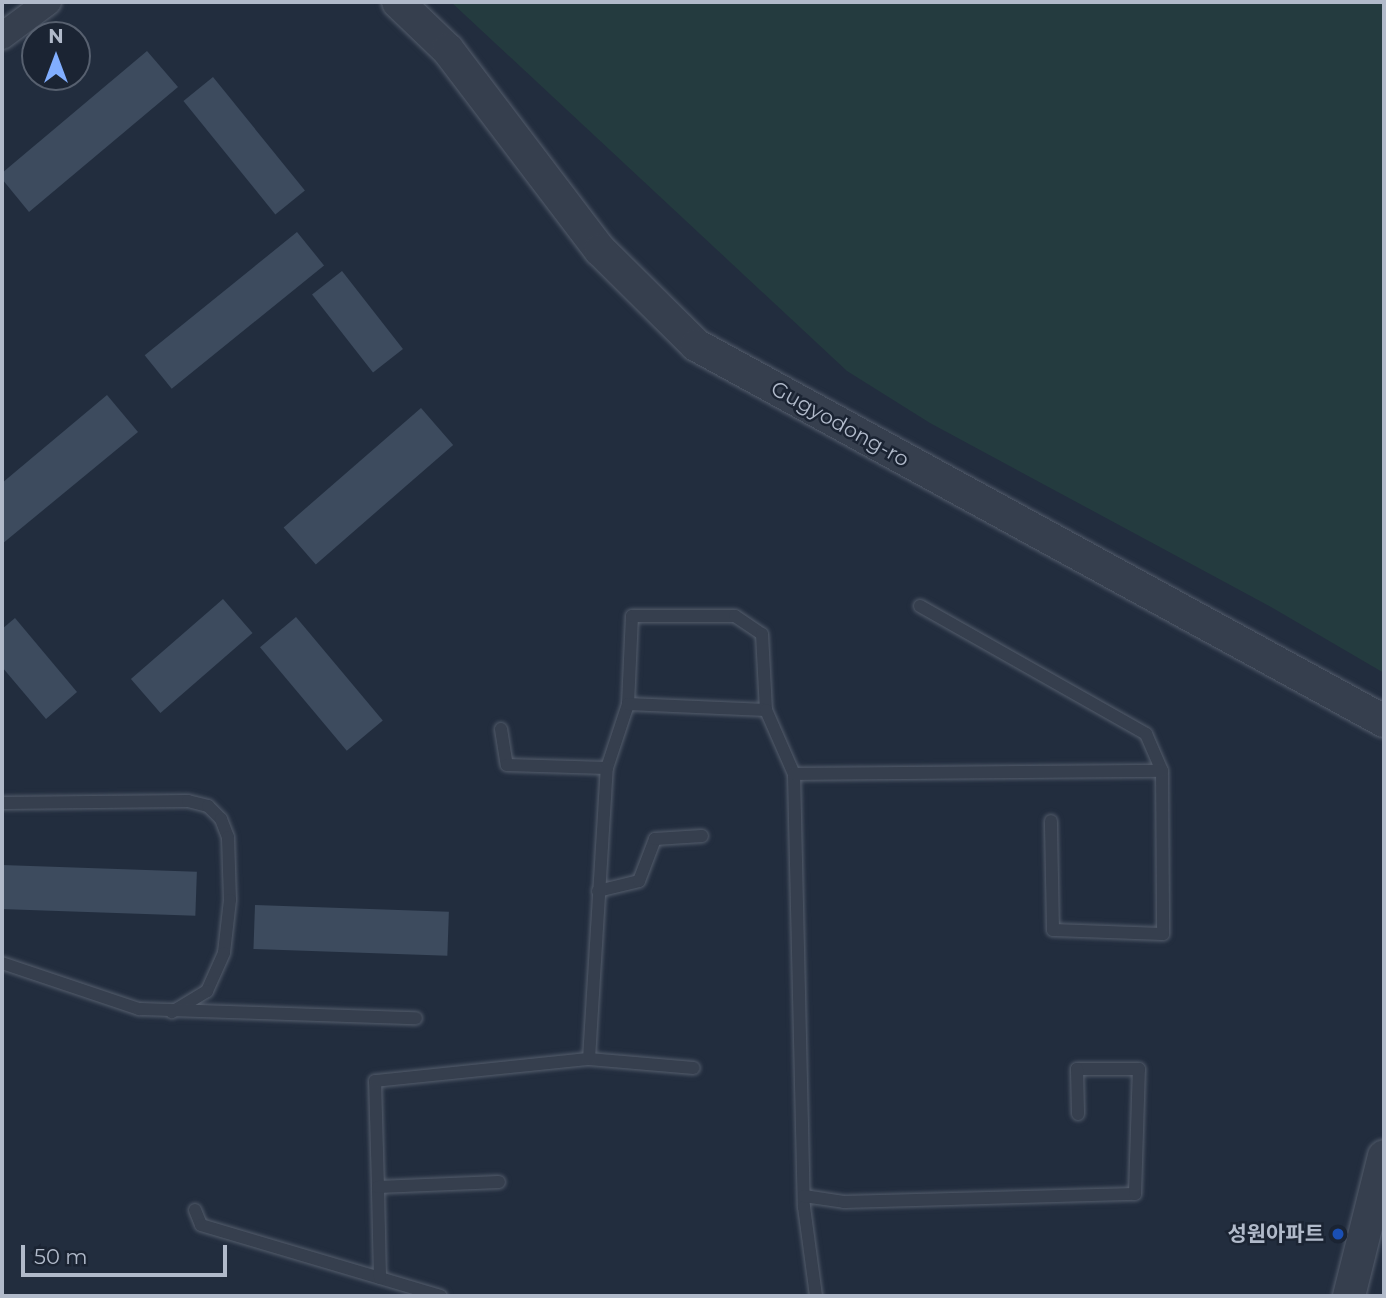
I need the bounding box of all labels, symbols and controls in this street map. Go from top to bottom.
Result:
north arrow [21,21,91,91]
text: N [48,25,64,48]
street label: Gugyodong-ro [766,376,914,472]
place label: 성원아파트 [1227,1221,1324,1247]
marker: 성원아파트 [1330,1226,1346,1242]
scale bar [24,1232,231,1276]
text: 50 m [34,1244,88,1269]

